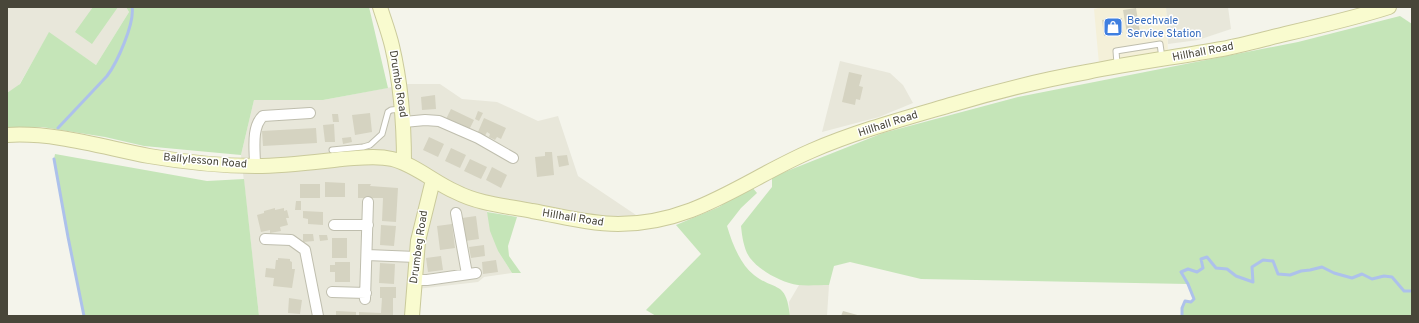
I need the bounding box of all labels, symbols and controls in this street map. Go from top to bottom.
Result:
place label: Beechvale Service Station [1127,14,1201,41]
shop icon: Beechvale Service Station [1102,16,1124,38]
street label: Hillhall Road [1171,39,1235,65]
street label: Drumbo Road [386,49,410,119]
street label: Hillhall Road [856,108,920,140]
street label: Ballylesson Road [163,150,247,172]
street label: Hillhall Road [541,206,605,230]
street label: Drumbeg Road [407,209,431,285]

